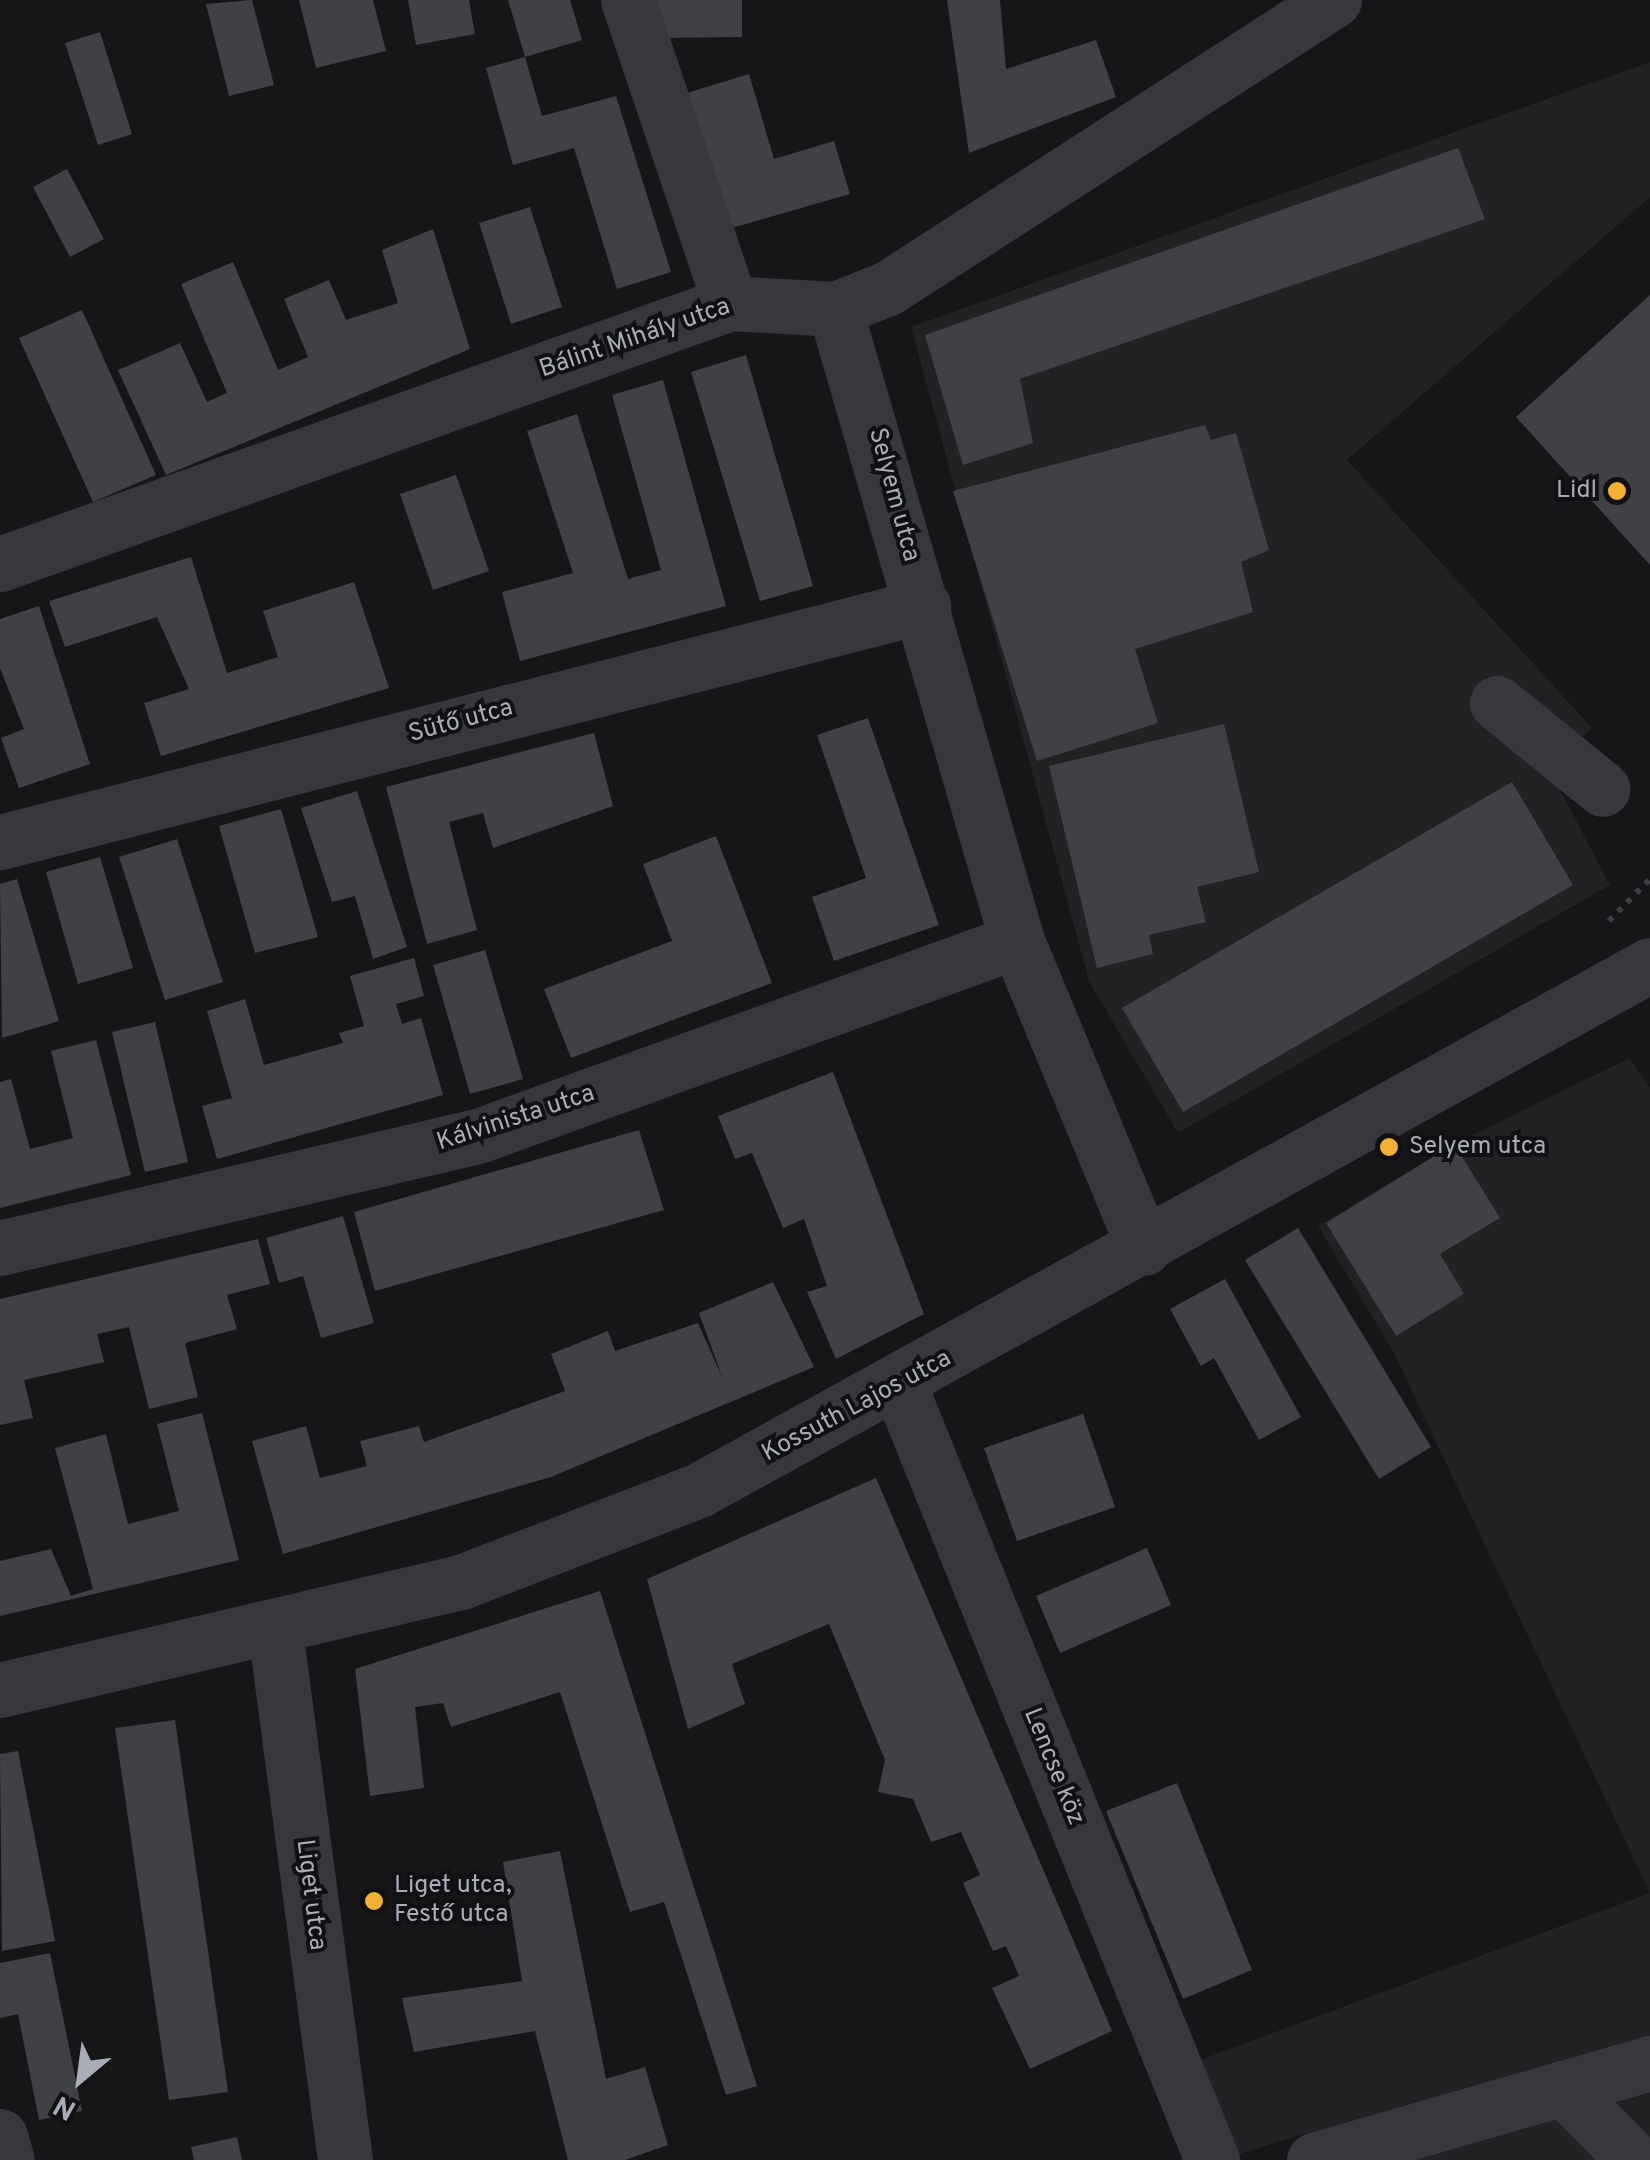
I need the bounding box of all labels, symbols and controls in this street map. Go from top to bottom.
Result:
street label: Bálint Mihály utca [536,292,734,386]
street label: Selyem utca [861,425,925,565]
place label: Lidl [1556,476,1597,506]
marker: Lidl [1606,480,1628,502]
street label: Sütő utca [406,694,516,750]
street label: Kálvinista utca [433,1079,599,1159]
place label: Selyem utca [1409,1132,1546,1162]
marker: Selyem utca [1378,1136,1400,1158]
street label: Kossuth Lajos utca [757,1344,957,1470]
street label: Lencse köz [1016,1704,1090,1830]
street label: Liget utca [288,1838,332,1952]
place label: Liget utca, Festő utca [394,1872,512,1931]
marker: Liget utca, Festő utca [363,1890,385,1912]
north arrow [30,2030,130,2130]
text: N [48,2086,83,2127]

